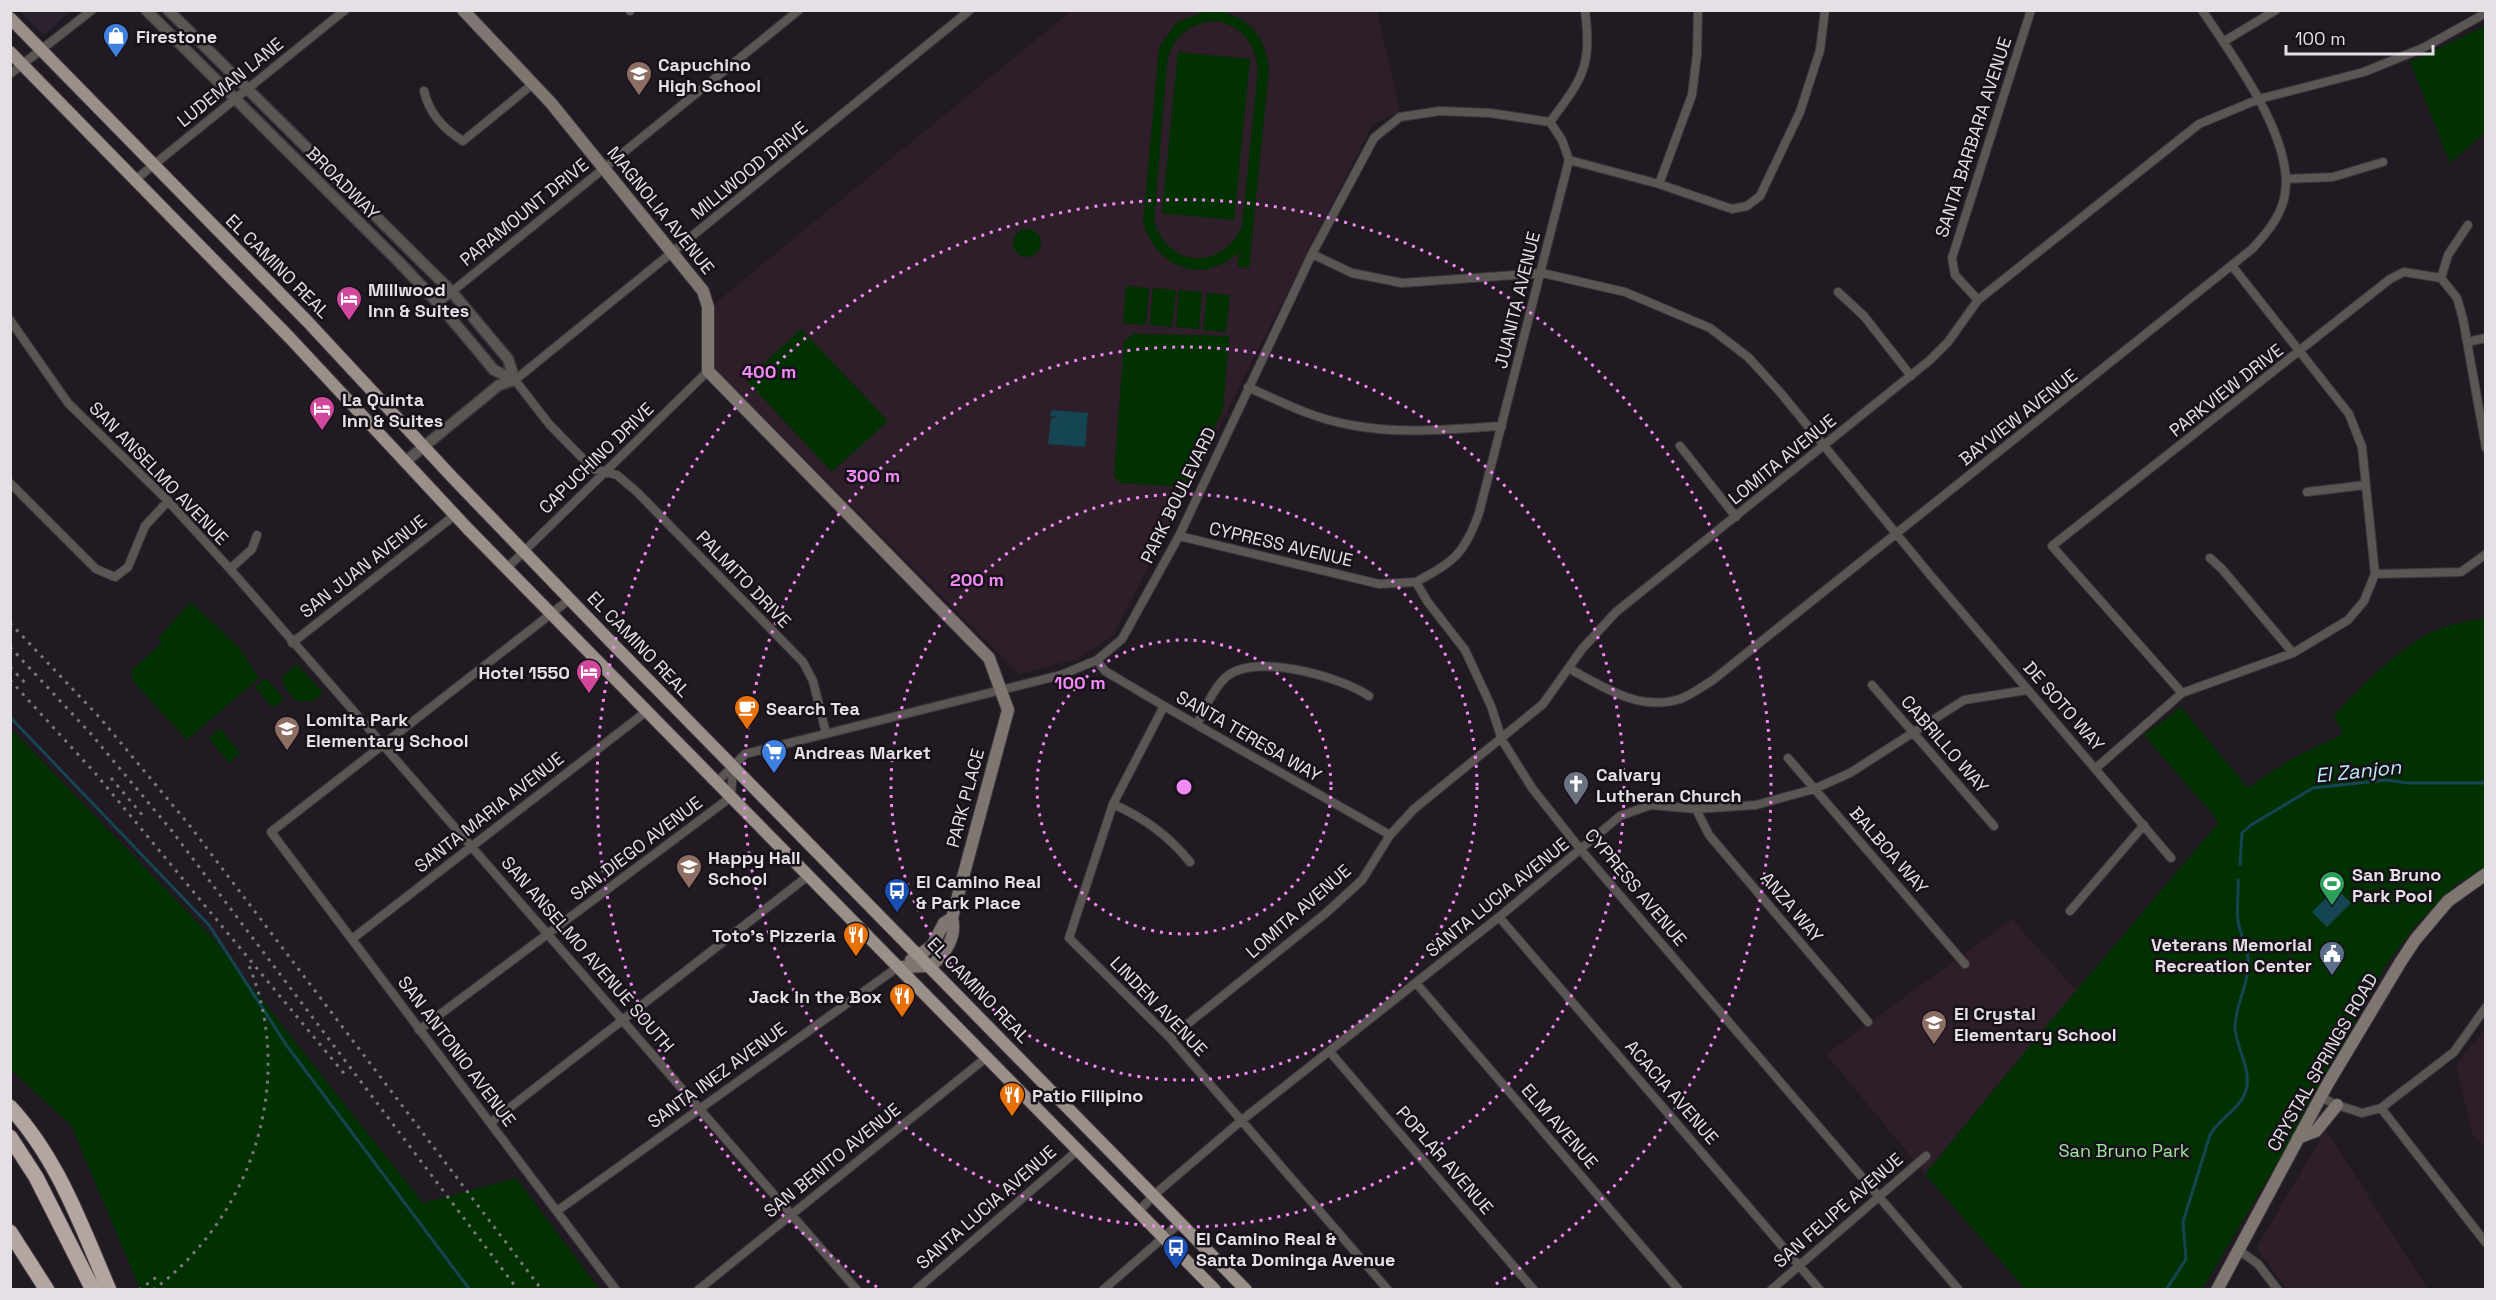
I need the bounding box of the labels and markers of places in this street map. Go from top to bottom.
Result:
shop icon: Firestone [101,21,131,59]
place label: Firestone [136,25,217,48]
place label: Capuchino High School [658,53,761,97]
school or university icon: Capuchino High School [624,59,654,97]
place label: Millwood Inn & Suites [368,278,469,322]
hotel icon: Millwood Inn & Suites [334,284,364,322]
place label: La Quinta Inn & Suites [342,388,443,432]
hotel icon: La Quinta Inn & Suites [307,394,337,432]
hotel icon: Hotel 1550 [574,657,604,695]
place label: Hotel 1550 [478,661,570,684]
cafe icon: Search Tea [732,693,762,731]
place label: Search Tea [766,697,860,720]
place label: Lomita Park Elementary School [306,708,469,752]
school or university icon: Lomita Park Elementary School [272,714,302,752]
supermarket icon: Andreas Market [759,737,789,775]
place label: Andreas Market [794,741,931,764]
place label: Calvary Lutheran Church [1596,763,1742,807]
church icon: Calvary Lutheran Church [1561,769,1591,807]
centre of rings [1174,777,1194,797]
place label: Happy Hall School [708,846,801,890]
school or university icon: Happy Hall School [674,852,704,890]
place label: San Bruno Park Pool [2352,863,2441,907]
sports icon: San Bruno Park Pool [2317,869,2347,907]
place label: El Camino Real & Park Place [916,870,1041,914]
bus stop icon: El Camino Real & Park Place [882,876,912,914]
restaurant icon: Toto's Pizzeria [841,920,871,958]
place label: Toto's Pizzeria [712,924,837,947]
place label: Veterans Memorial Recreation Center [2151,933,2312,977]
public building icon: Veterans Memorial Recreation Center [2317,939,2347,977]
restaurant icon: Jack in the Box [887,981,917,1019]
place label: Jack in the Box [748,985,882,1008]
place label: El Crystal Elementary School [1954,1002,2117,1046]
school or university icon: El Crystal Elementary School [1919,1008,1949,1046]
restaurant icon: Patio Filipino [997,1080,1027,1118]
place label: Patio Filipino [1032,1084,1143,1107]
place label: El Camino Real & Santa Dominga Avenue [1196,1227,1395,1271]
bus stop icon: El Camino Real & Santa Dominga Avenue [1161,1233,1191,1271]

